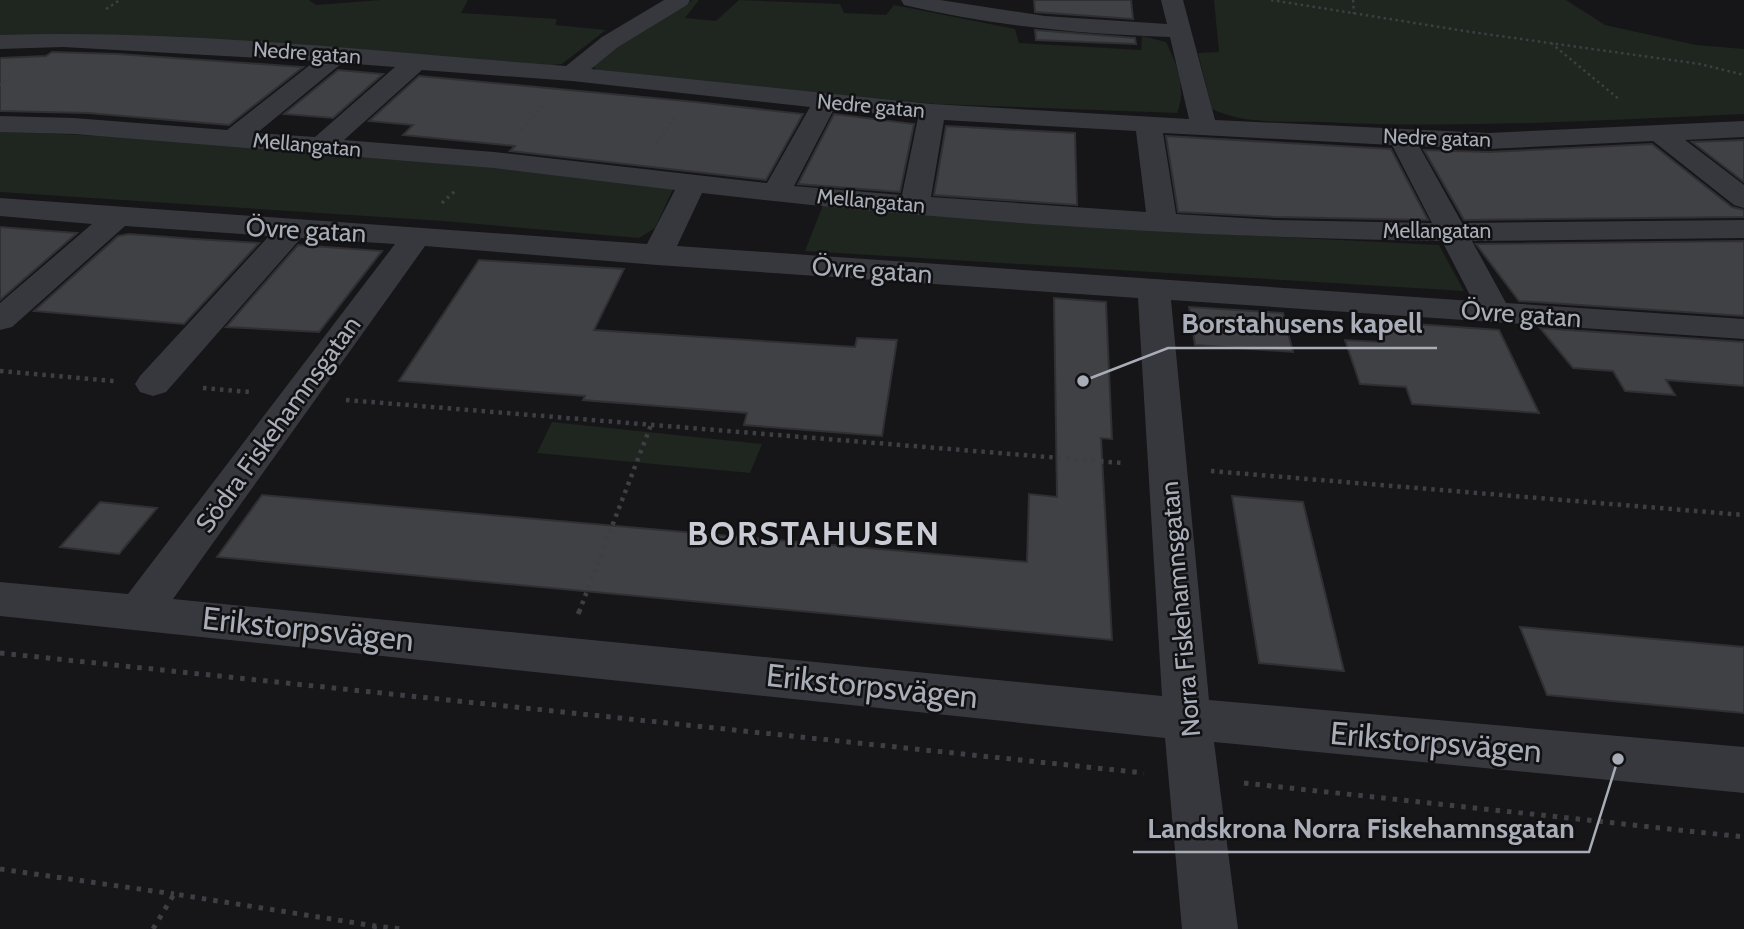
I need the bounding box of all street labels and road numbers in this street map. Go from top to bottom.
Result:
street label: Nedre gatan [252,36,362,69]
street label: Nedre gatan [816,88,926,123]
street label: Nedre gatan [1383,123,1491,152]
street label: Mellangatan [252,127,362,162]
street label: Mellangatan [816,183,926,218]
street label: Övre gatan [245,211,367,249]
street label: Mellangatan [1383,218,1491,243]
street label: Övre gatan [811,250,933,290]
street label: Övre gatan [1460,294,1582,334]
street label: Södra Fiskehamnsgatan [189,309,367,539]
street label: Norra Fiskehamnsgatan [1153,480,1207,738]
street label: Erikstorpsvägen [200,598,416,659]
street label: Erikstorpsvägen [764,655,980,716]
street label: Erikstorpsvägen [1329,713,1544,770]

